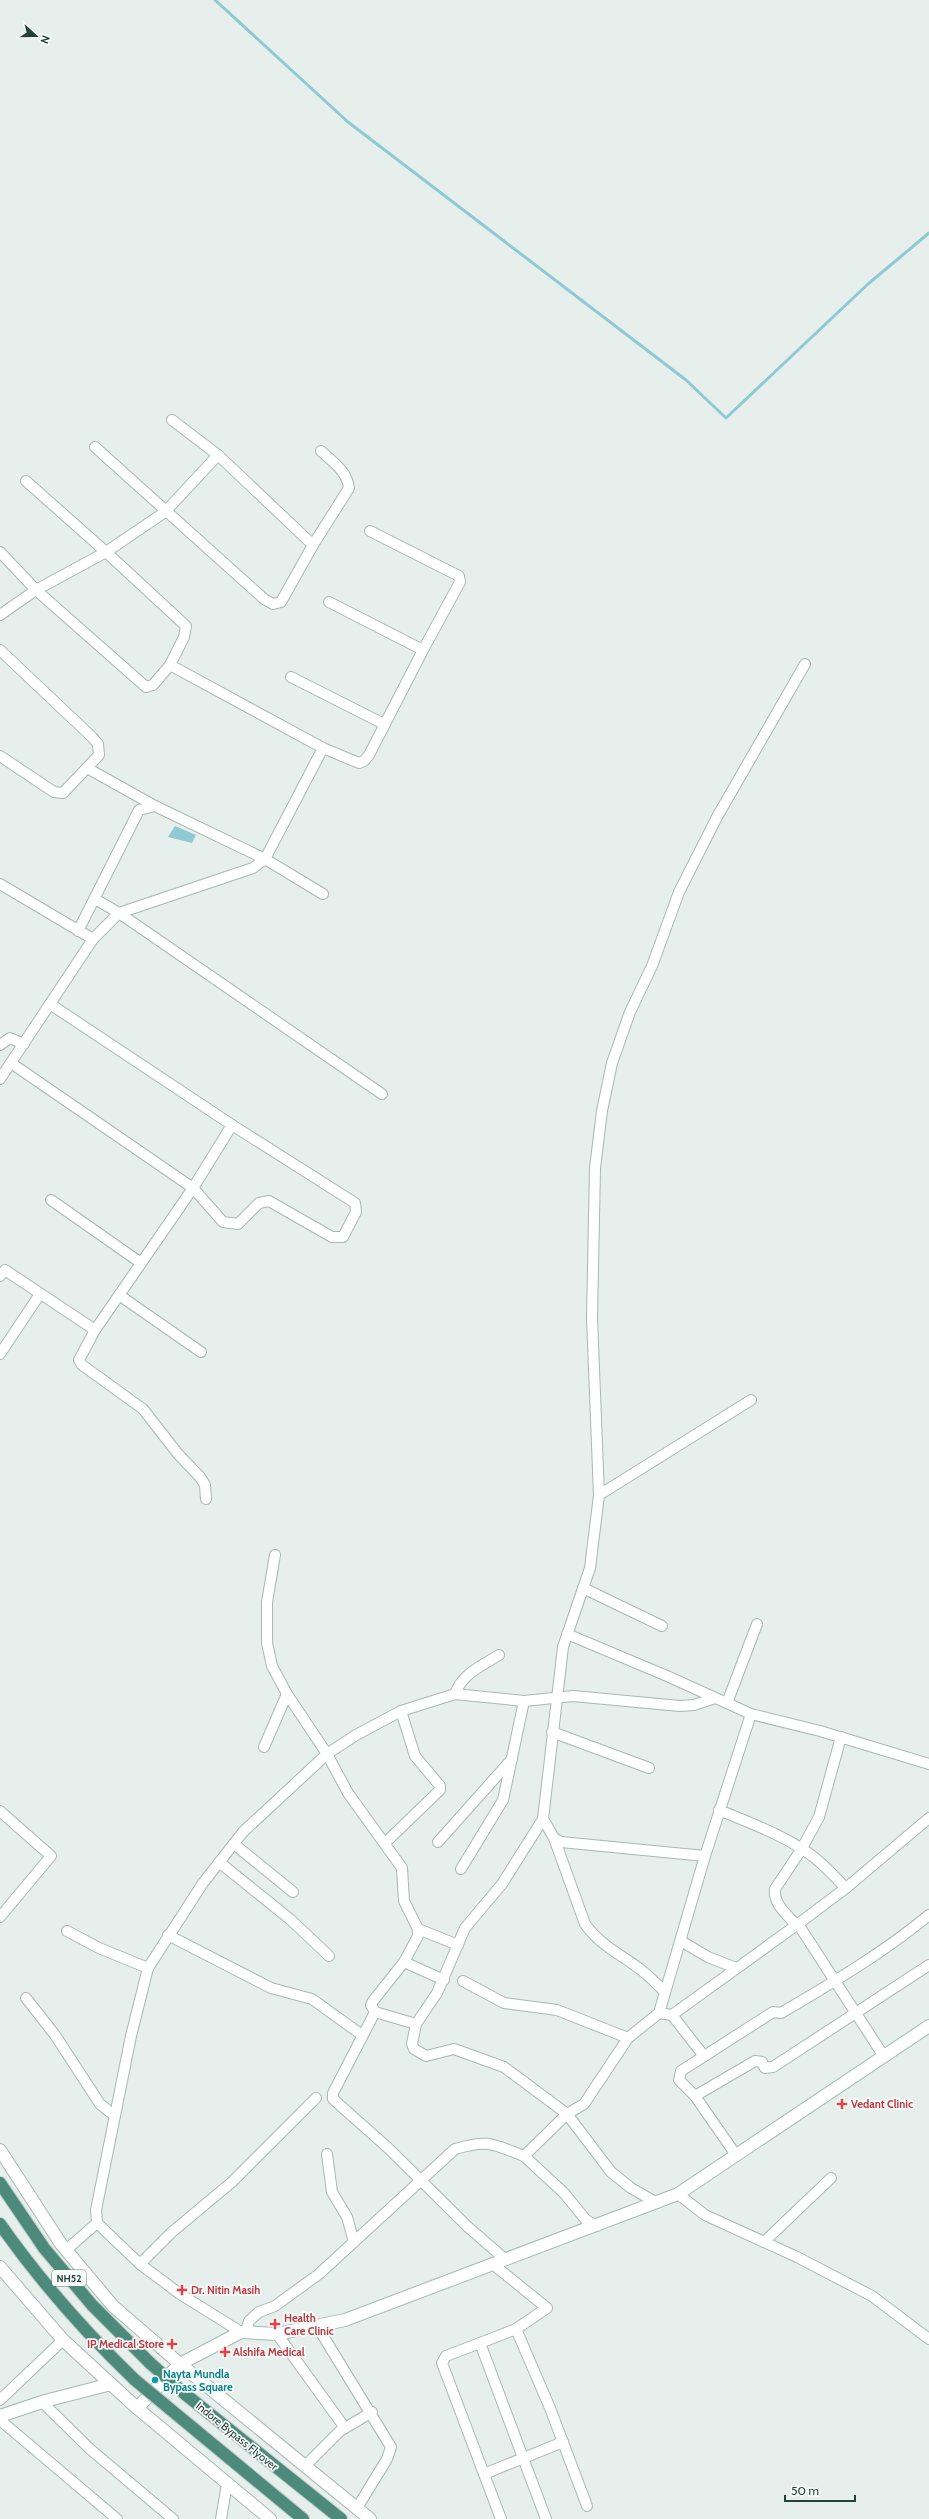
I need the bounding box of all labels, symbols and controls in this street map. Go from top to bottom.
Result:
north arrow [16,16,56,56]
text: N [37,33,53,46]
place label: Vedant Clinic [851,2097,913,2111]
marker: Vedant Clinic [836,2098,848,2110]
road number: NH52 [52,2270,86,2286]
place label: Dr. Nitin Masih [191,2283,260,2297]
marker: Dr. Nitin Masih [176,2284,188,2296]
place label: Health Care Clinic [284,2311,334,2338]
marker: Health Care Clinic [269,2318,281,2330]
place label: IP Medical Store [87,2337,164,2351]
marker: IP Medical Store [167,2339,177,2349]
place label: Alshifa Medical [233,2345,305,2359]
marker: Alshifa Medical [220,2347,230,2357]
place label: Nayta Mundla Bypass Square [163,2367,233,2394]
marker: Nayta Mundla Bypass Square [150,2375,160,2385]
street label: Indore Bypass Flyover [193,2399,281,2474]
scale bar [785,2477,855,2503]
text: 50 m [791,2483,819,2498]

